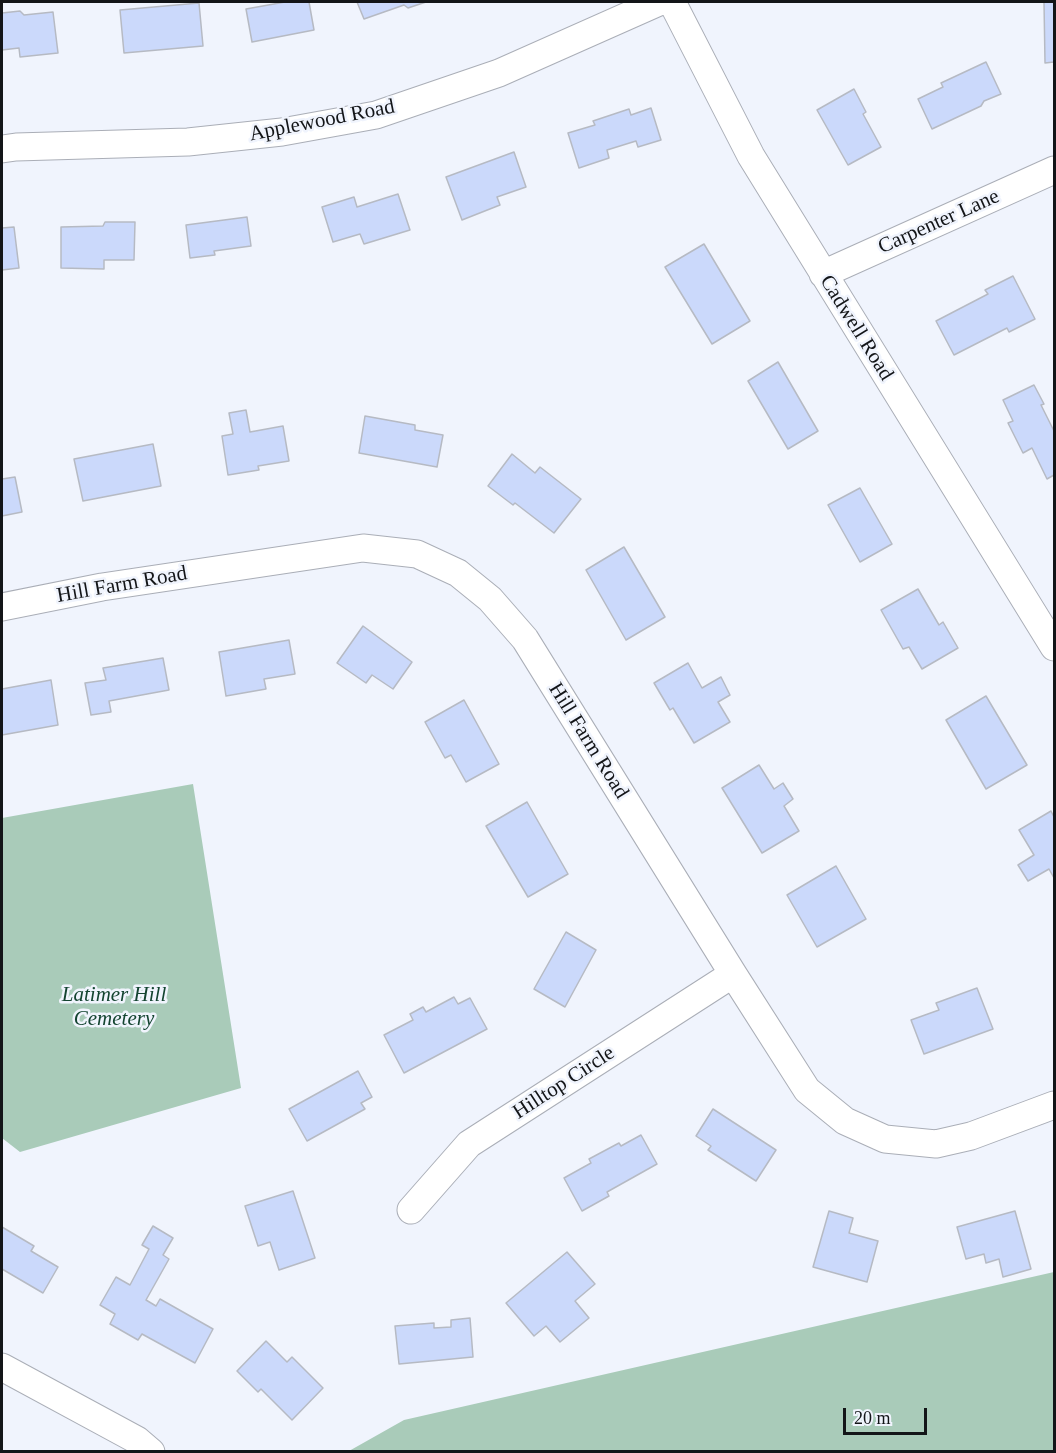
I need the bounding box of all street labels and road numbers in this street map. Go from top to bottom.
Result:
street label: Applewood Road [247,95,397,147]
street label: Carpenter Lane [874,184,1004,260]
street label: Cadwell Road [814,271,898,385]
street label: Hill Farm Road [55,561,189,609]
street label: Hill Farm Road [542,678,634,804]
street label: Hilltop Circle [508,1041,620,1125]

